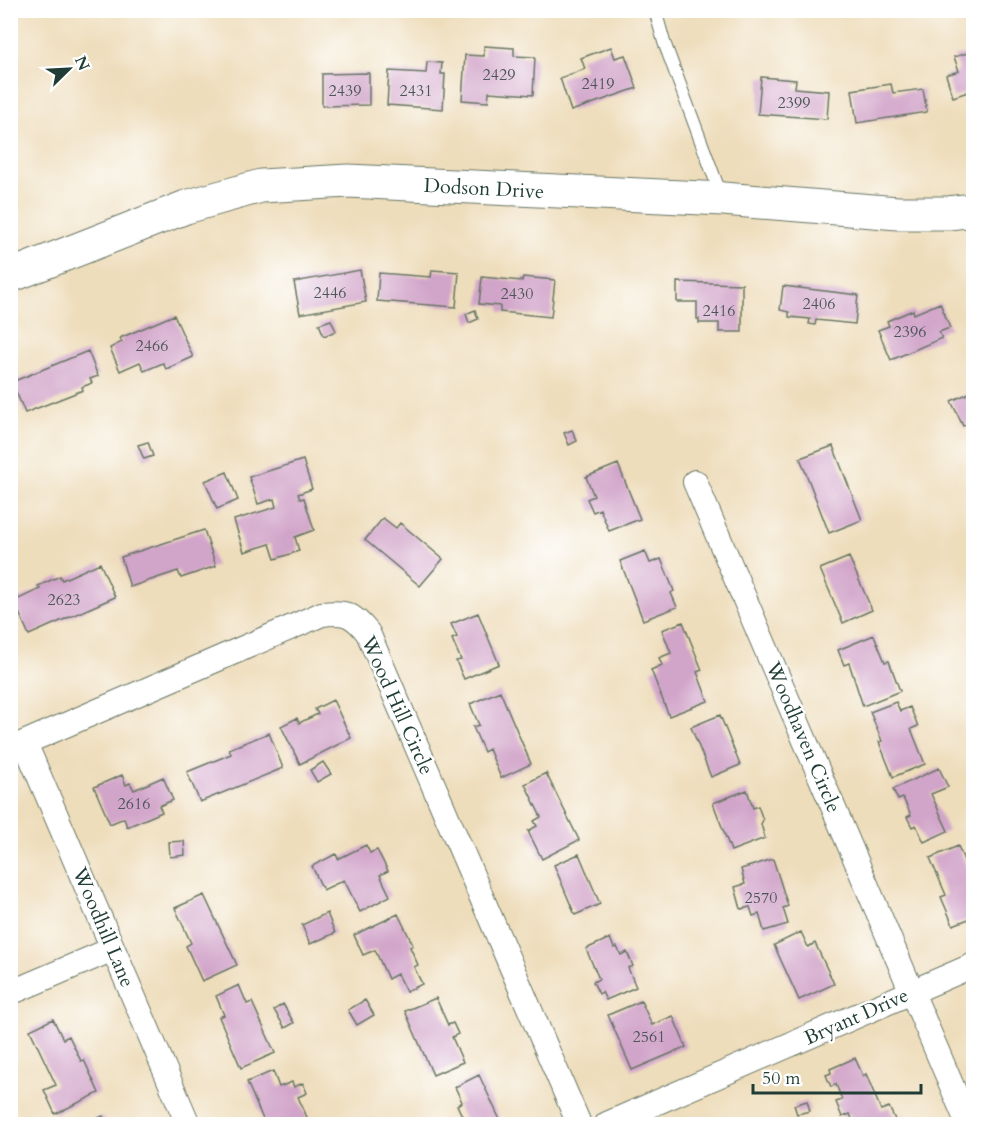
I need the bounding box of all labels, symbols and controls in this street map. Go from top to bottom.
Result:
north arrow [39,39,99,99]
text: N [69,52,95,74]
house number: 2429 [483,64,515,86]
house number: 2419 [582,73,614,95]
house number: 2439 [329,80,361,102]
house number: 2431 [400,80,432,102]
house number: 2399 [778,92,810,114]
street label: Dodson Drive [423,172,545,205]
house number: 2446 [314,282,346,304]
house number: 2430 [501,283,533,305]
house number: 2406 [803,293,835,315]
house number: 2416 [703,300,735,322]
house number: 2396 [894,321,926,343]
house number: 2466 [136,335,168,357]
house number: 2623 [48,589,80,611]
street label: Wood Hill Circle [354,631,440,779]
street label: Woodhaven Circle [759,657,848,817]
house number: 2616 [118,793,150,815]
street label: Woodhill Lane [66,862,141,991]
house number: 2570 [745,887,777,909]
street label: Bryant Drive [800,981,913,1051]
house number: 2561 [633,1026,665,1048]
scale bar [753,1057,921,1095]
text: 50 m [762,1066,801,1091]

